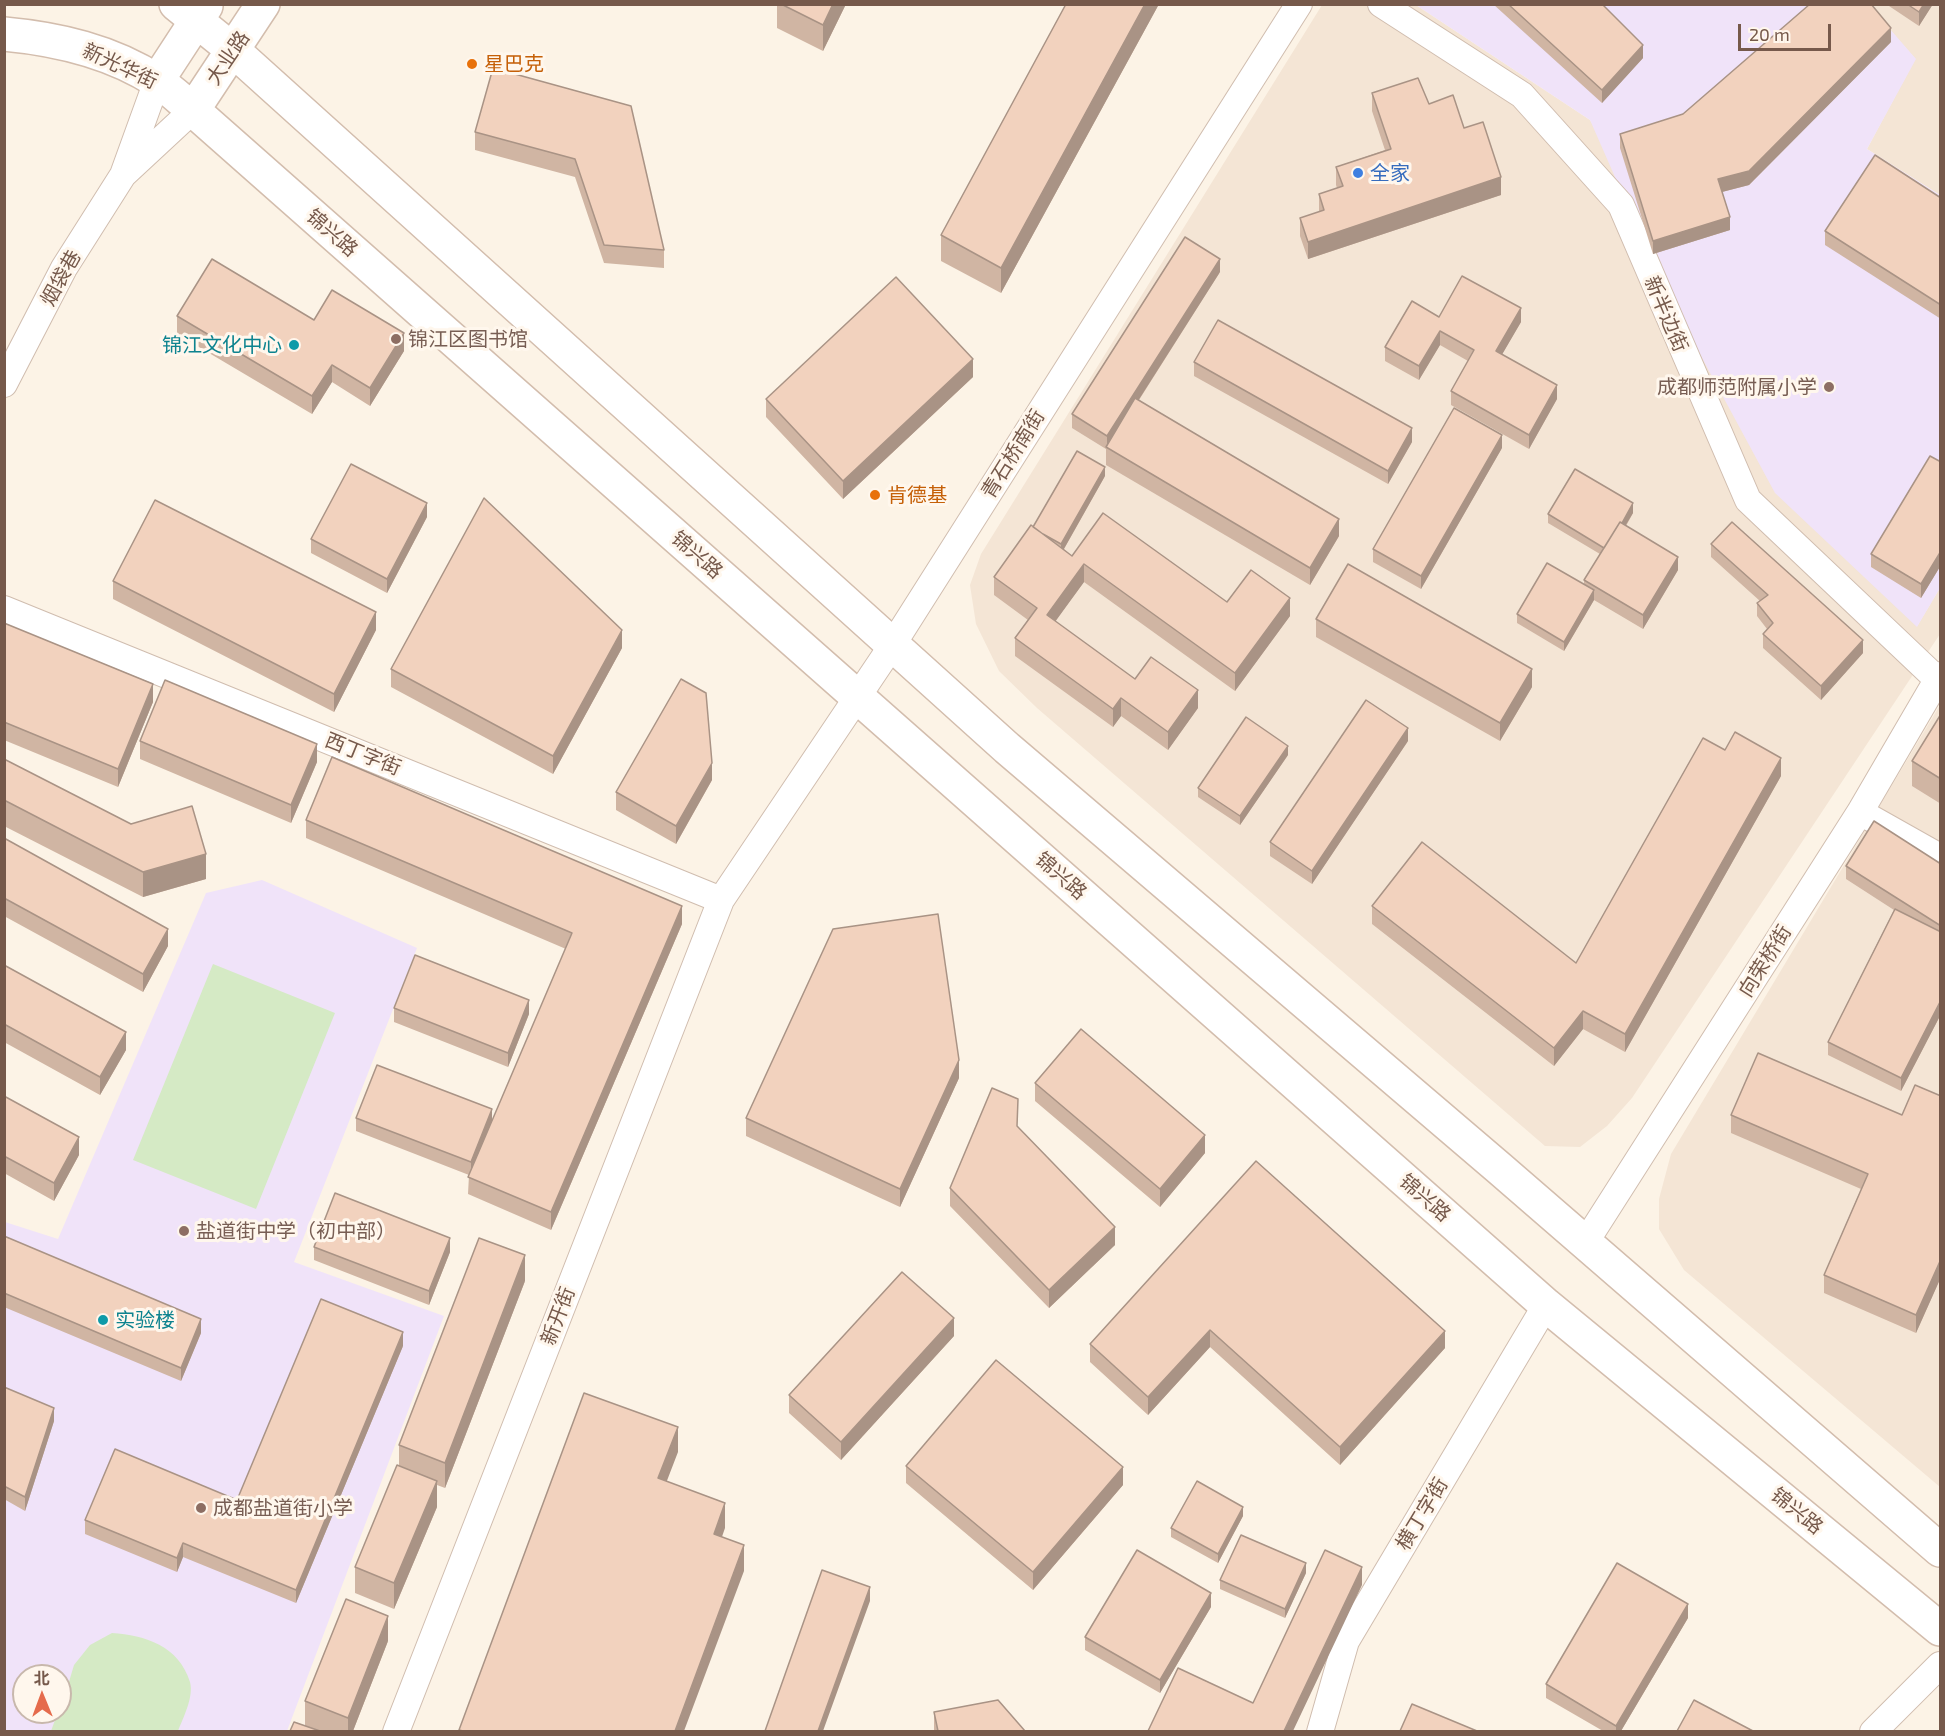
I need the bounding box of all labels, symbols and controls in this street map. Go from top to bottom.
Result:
scale bar [1741,12,1834,50]
text: 20 m [1749,23,1790,45]
street label: 大业路 [201,26,255,90]
street label: 新光华街 [79,38,161,94]
place label: 星巴克 [484,52,544,76]
marker: 星巴克 [465,57,479,71]
place label: 全家 [1370,161,1410,185]
marker: 全家 [1351,166,1365,180]
street label: 锦兴路 [301,204,363,262]
street label: 烟袋巷 [36,246,86,310]
street label: 新半边街 [1639,272,1693,356]
place label: 锦江区图书馆 [408,327,528,351]
marker: 锦江区图书馆 [389,332,403,346]
place label: 锦江文化中心 [162,333,282,357]
marker: 锦江文化中心 [287,338,301,352]
place label: 成都师范附属小学 [1657,375,1817,399]
marker: 成都师范附属小学 [1822,380,1836,394]
street label: 青石桥南街 [976,405,1050,503]
place label: 肯德基 [887,483,947,507]
marker: 肯德基 [868,488,882,502]
street label: 锦兴路 [666,526,728,584]
street label: 西丁字街 [321,728,405,780]
street label: 锦兴路 [1030,847,1092,905]
street label: 向荣桥街 [1734,921,1796,1001]
street label: 锦兴路 [1394,1169,1456,1227]
place label: 盐道街中学（初中部） [196,1219,396,1243]
marker: 盐道街中学（初中部） [177,1224,191,1238]
street label: 新开街 [536,1284,580,1348]
place label: 实验楼 [115,1308,175,1332]
marker: 实验楼 [96,1313,110,1327]
street label: 横丁字街 [1391,1474,1453,1554]
street label: 锦兴路 [1766,1483,1828,1539]
place label: 成都盐道街小学 [213,1496,353,1520]
marker: 成都盐道街小学 [194,1501,208,1515]
north arrow [12,1664,72,1724]
text: 北 [34,1668,50,1687]

